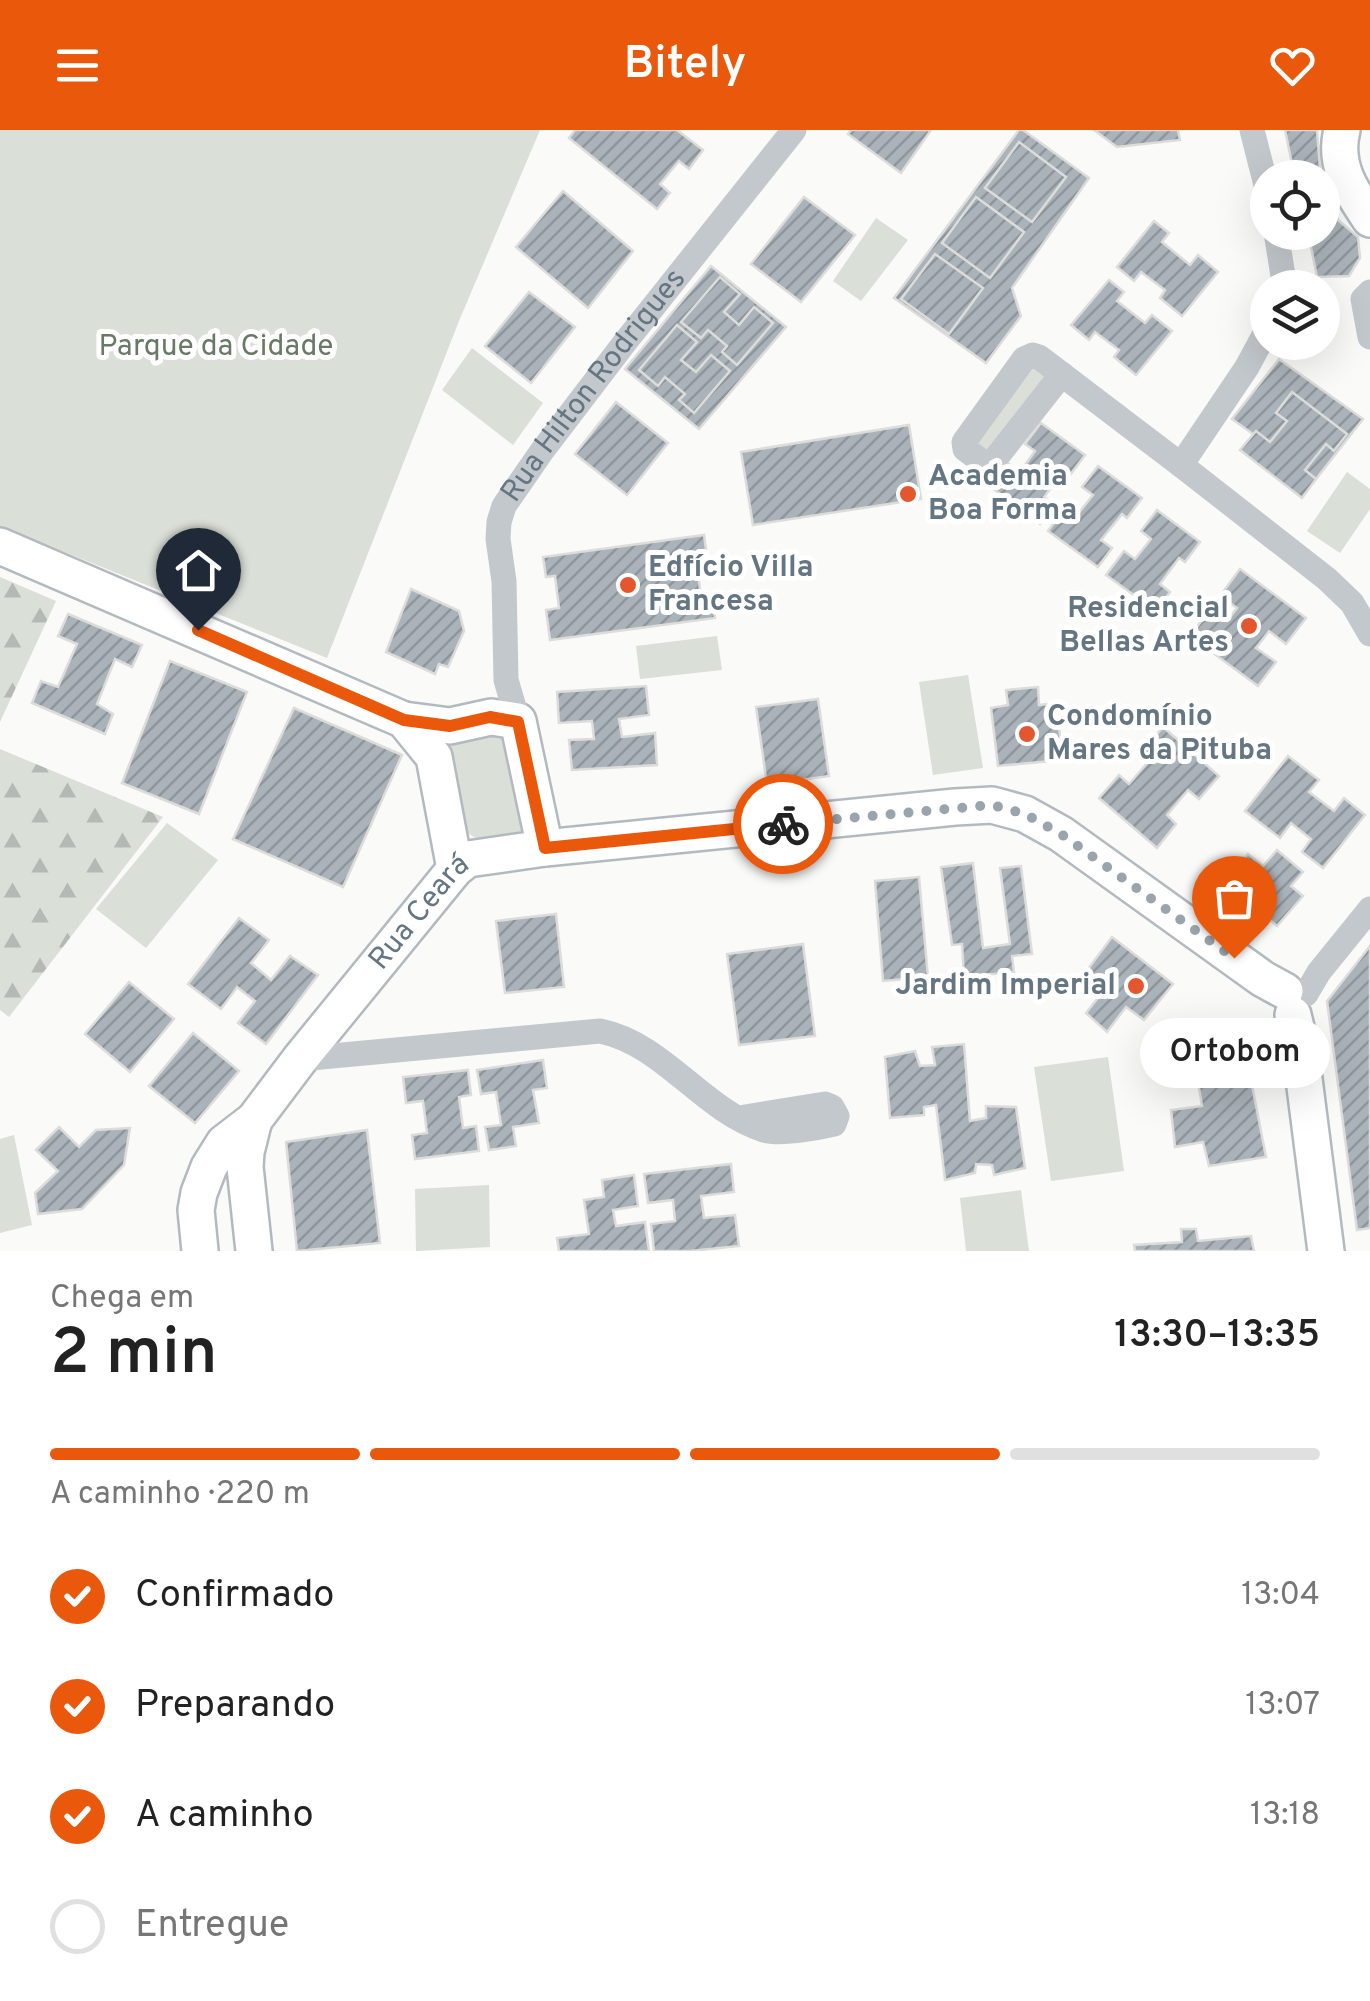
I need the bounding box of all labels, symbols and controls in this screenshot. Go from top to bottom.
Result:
text: Bitely [624,37,746,94]
icon: menu [50,38,105,93]
icon: heart [1265,38,1320,93]
map controls [1250,160,1340,360]
button: locate [1250,160,1340,250]
street label: Rua Hilton Rodrigues [493,262,694,510]
button: layers [1250,270,1340,360]
park label: Parque da Cidade [98,329,334,366]
place label: Academia Boa Forma [928,459,1077,530]
marker: Academia Boa Forma [897,483,919,505]
pin [156,528,241,631]
icon: home [171,543,226,598]
place label: Edfício Villa Francesa [648,550,813,621]
marker: Edfício Villa Francesa [617,574,639,596]
place label: Residencial Bellas Artes [1059,591,1229,662]
marker: Residencial Bellas Artes [1238,615,1260,637]
place label: Condomínio Mares da Pituba [1047,699,1272,770]
marker: Condomínio Mares da Pituba [1016,723,1038,745]
courier [733,774,833,874]
icon: bike [756,797,811,852]
street label: Rua Ceará [361,846,477,978]
pin [1192,856,1277,959]
icon: bag [1207,871,1262,926]
place label: Jardim Imperial [895,968,1116,1005]
marker: Jardim Imperial [1125,975,1147,997]
callout: Ortobom [1139,1018,1329,1088]
text: Ortobom [1170,1033,1300,1073]
text: Chega em [50,1279,194,1319]
text: 13:30–13:35 [1114,1312,1320,1361]
text: 2 min [50,1315,218,1397]
text: A caminho · 220 m [50,1475,310,1515]
icon: check [50,1569,105,1624]
text: Confirmado [135,1572,335,1621]
text: 13:04 [1241,1576,1320,1616]
icon: check [50,1679,105,1734]
text: Preparando [135,1682,335,1731]
text: 13:07 [1245,1686,1320,1726]
icon: check [50,1789,105,1844]
text: A caminho [135,1792,314,1841]
text: 13:18 [1250,1796,1320,1836]
text: Entregue [135,1902,289,1951]

